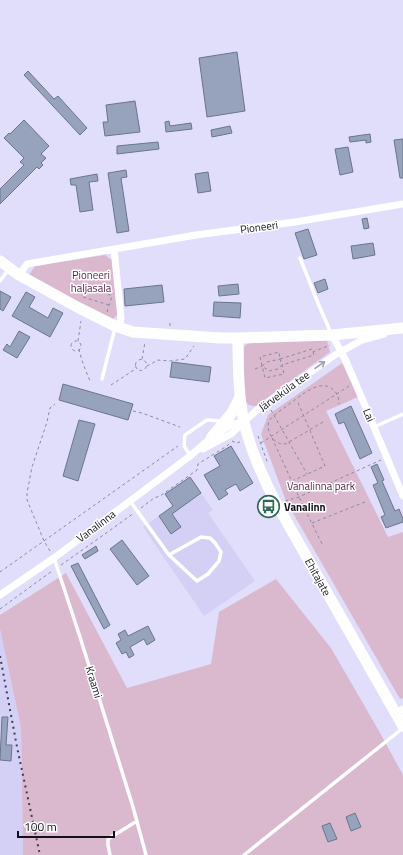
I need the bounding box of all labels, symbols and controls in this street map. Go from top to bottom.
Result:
street label: Pioneeri [239,216,279,238]
park label: Pioneeri haljasala [71,267,112,296]
one-way arrow [314,361,325,369]
street label: Järveküla tee [255,367,313,415]
street label: Lai [359,406,379,424]
park label: Vanalinna park [287,478,356,494]
bus stop icon: Vanalinn [256,494,282,520]
place label: Vanalinn [284,499,326,515]
street label: Vanalinna [73,506,119,546]
street label: Ehitajate [301,555,335,599]
street label: Kraami [82,664,106,700]
scale bar [18,813,114,839]
text: 100 m [24,817,57,836]

